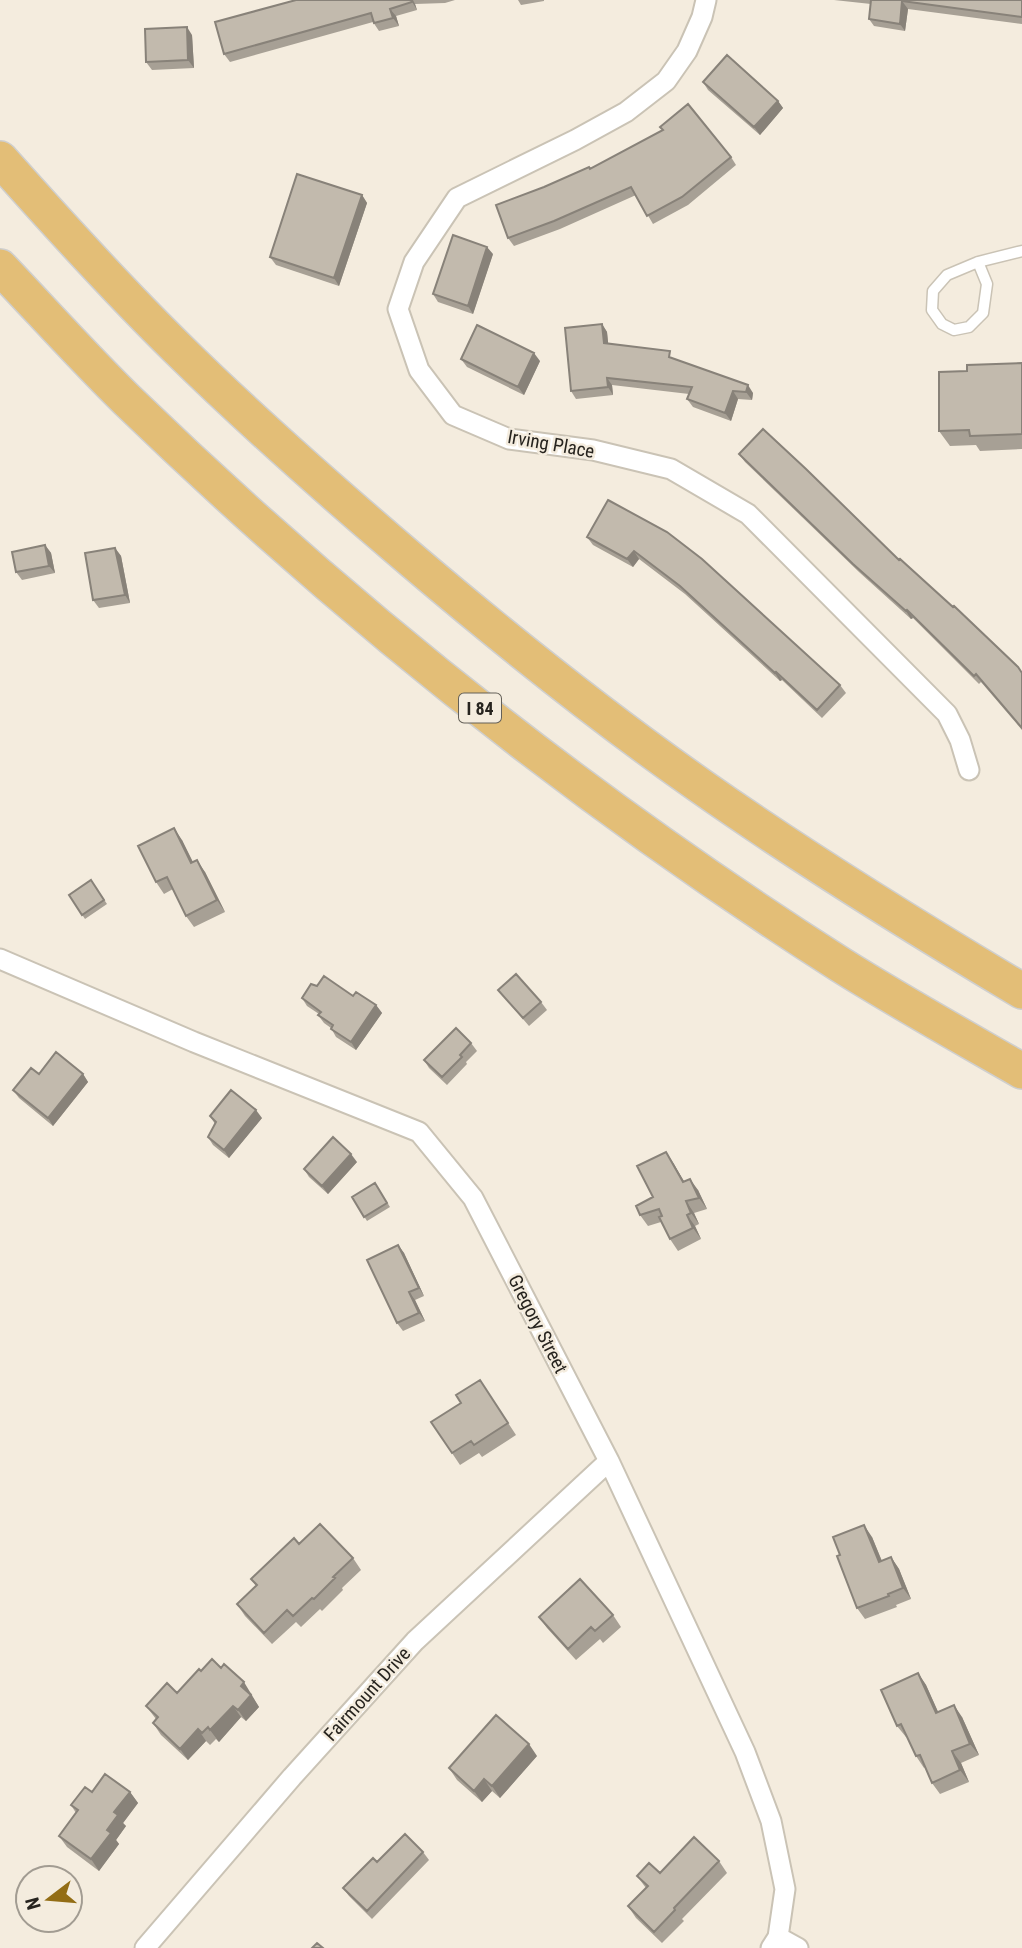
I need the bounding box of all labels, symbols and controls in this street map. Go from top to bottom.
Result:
street label: Irving Place [506,425,596,463]
road number: I 84 [459,694,501,722]
street label: Gregory Street [503,1271,573,1377]
street label: Fairmount Drive [319,1642,415,1746]
north arrow [14,1864,84,1934]
text: N [20,1895,46,1912]

